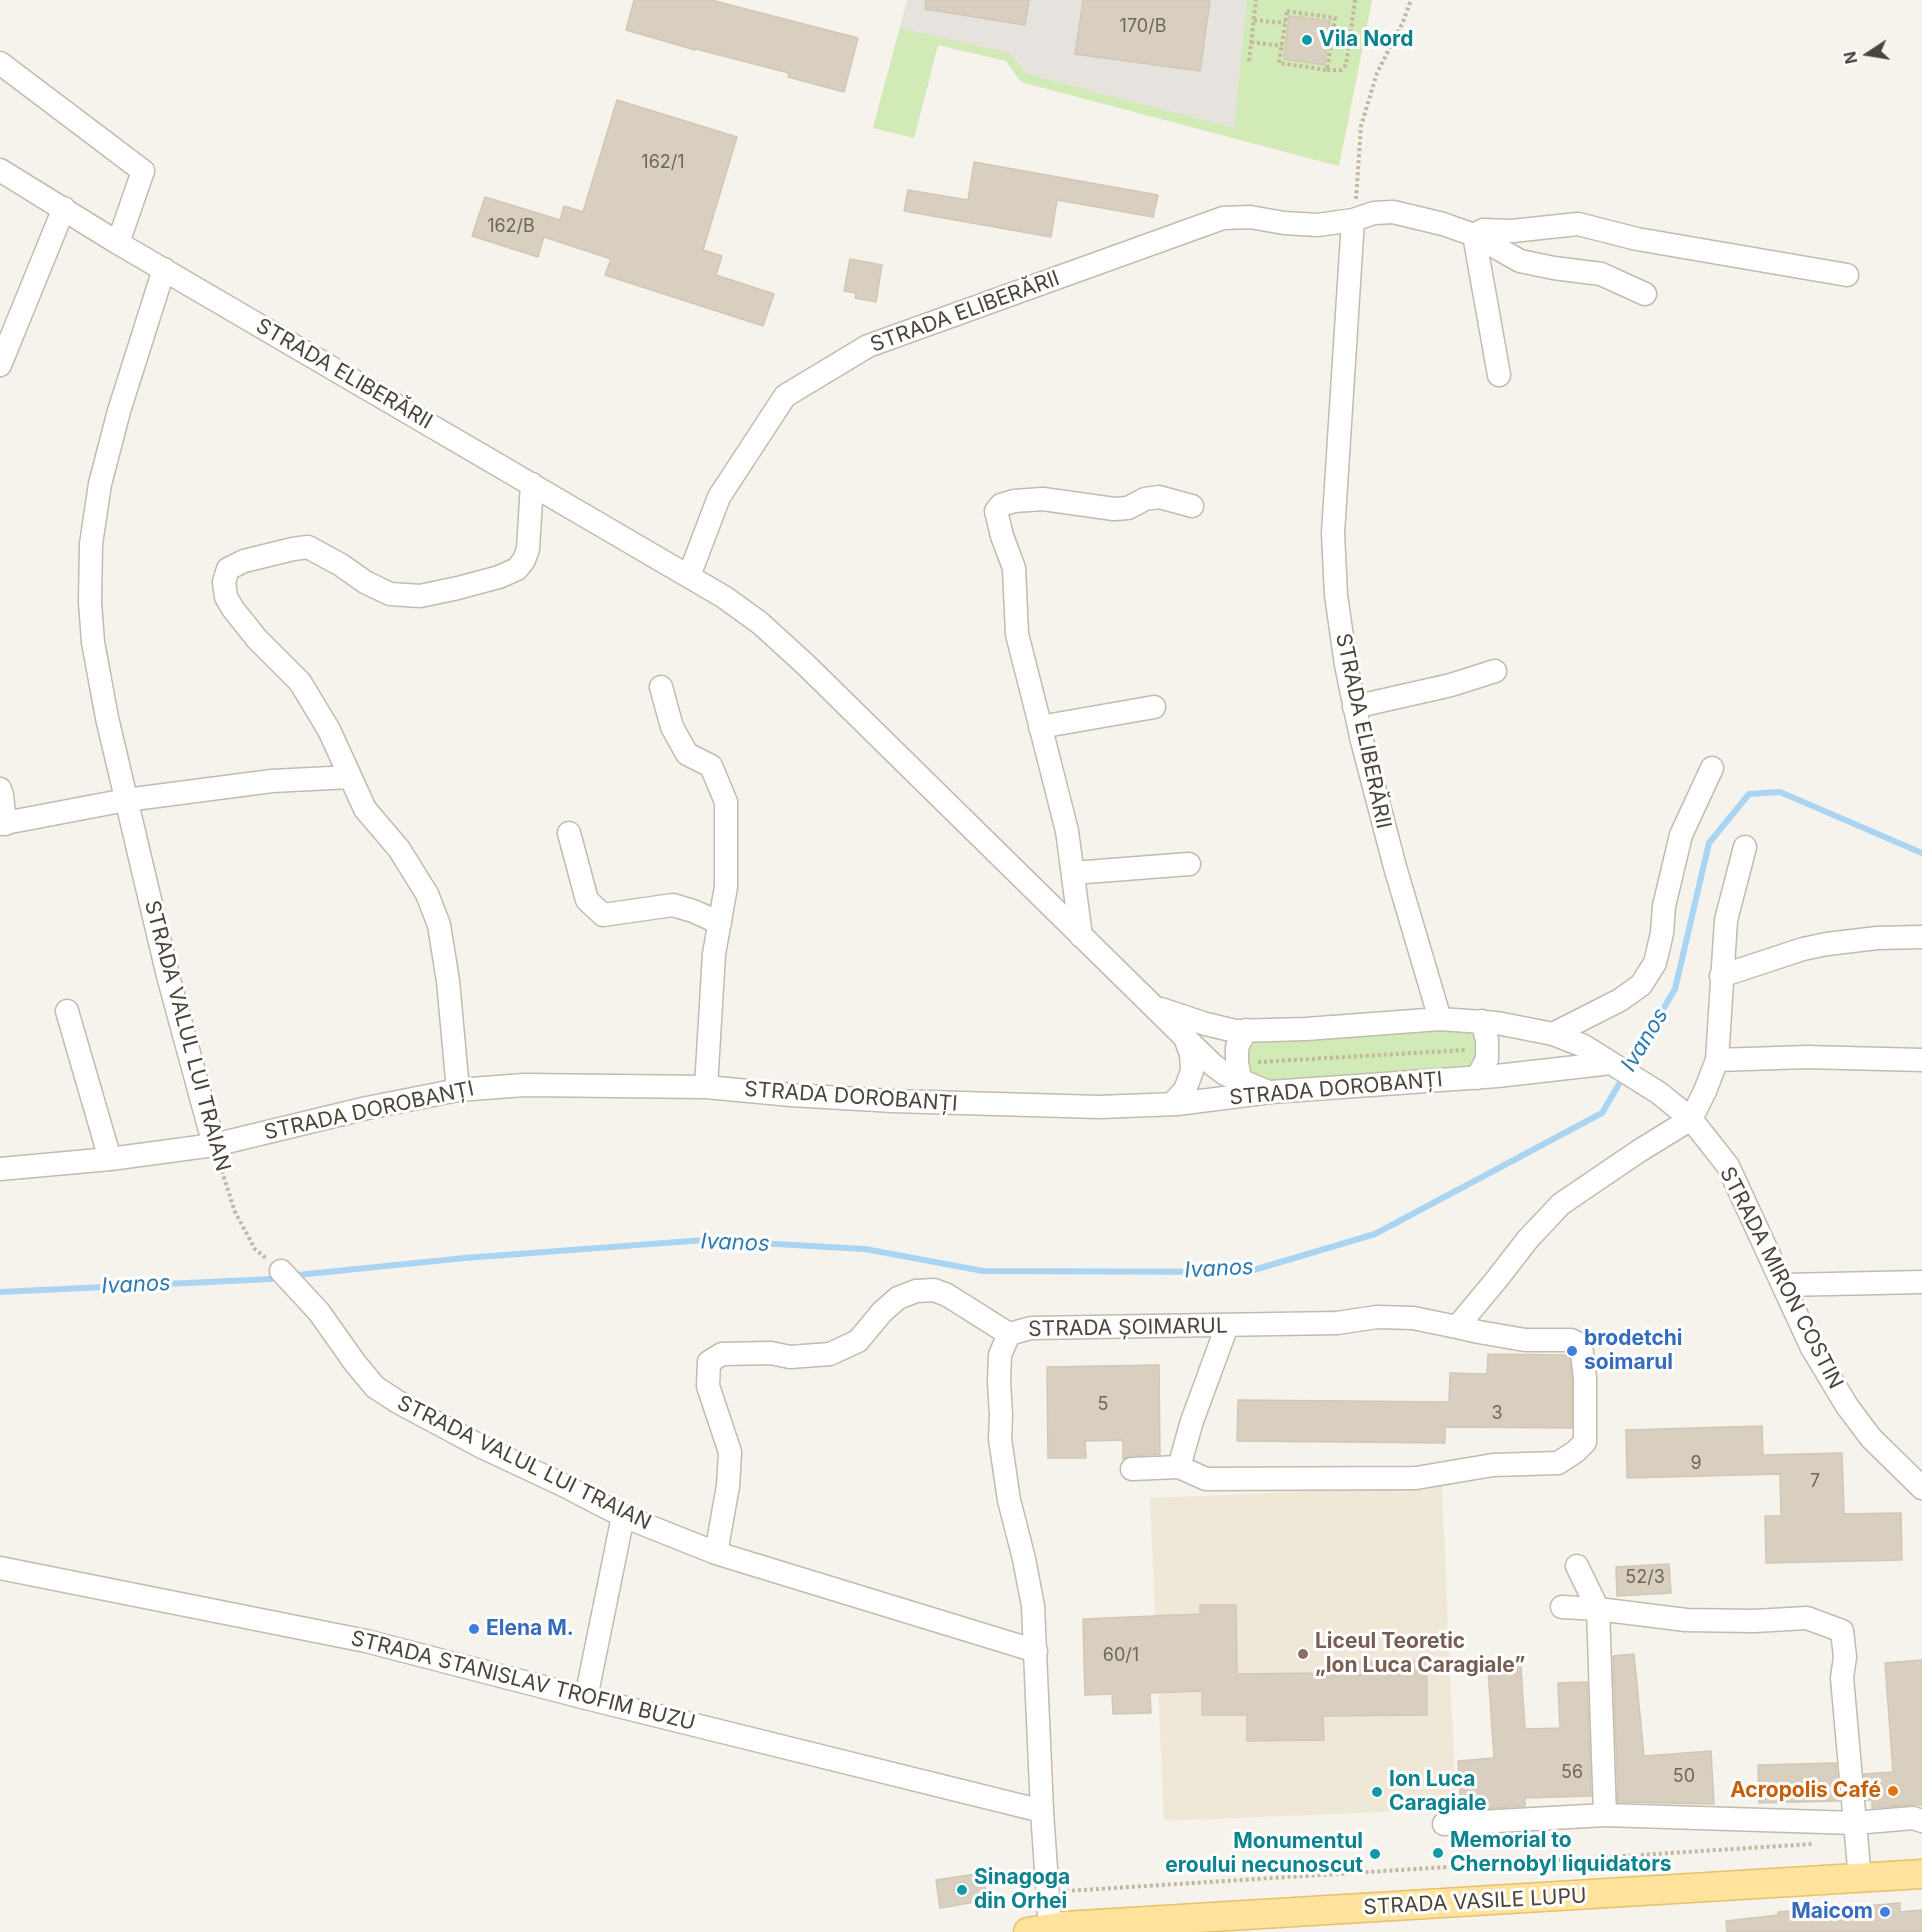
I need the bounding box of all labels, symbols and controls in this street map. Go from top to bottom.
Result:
house number: 170/B [1120,16,1166,38]
north arrow [1838,24,1898,84]
place label: Vila Nord [1319,27,1413,53]
marker: Vila Nord [1300,33,1314,47]
text: N [1839,50,1861,66]
house number: 162/1 [641,152,685,174]
house number: 162/B [487,216,535,238]
street label: STRADA ELIBERĂRII [867,266,1063,358]
street label: STRADA ELIBERĂRII [251,313,437,435]
street label: STRADA ELIBERĂRII [1330,631,1396,831]
street label: STRADA VALUL LUI TRAIAN [139,898,235,1174]
water label: Ivanos [1616,1004,1674,1076]
street label: STRADA DOROBANȚI [1228,1067,1444,1111]
street label: STRADA DOROBANȚI [262,1076,476,1146]
street label: STRADA DOROBANȚI [743,1077,959,1117]
street label: STRADA MIRON COSTIN [1714,1163,1848,1393]
water label: Ivanos [700,1229,770,1257]
water label: Ivanos [1184,1254,1254,1284]
water label: Ivanos [101,1270,171,1300]
street label: STRADA ȘOIMARUL [1028,1314,1228,1342]
place label: brodetchi soimarul [1584,1326,1683,1376]
marker: brodetchi soimarul [1565,1344,1579,1358]
street label: STRADA VALUL LUI TRAIAN [393,1390,655,1536]
house number: 5 [1098,1394,1108,1416]
house number: 3 [1491,1403,1503,1425]
house number: 9 [1690,1453,1702,1475]
house number: 7 [1810,1471,1820,1493]
house number: 52/3 [1625,1567,1665,1589]
place label: Elena M. [486,1616,574,1642]
marker: Elena M. [467,1622,481,1636]
street label: STRADA STANISLAV TROFIM BUZU [348,1626,698,1736]
place label: Liceul Teoretic „Ion Luca Caragiale” [1315,1629,1525,1679]
house number: 60/1 [1103,1645,1139,1667]
marker: Liceul Teoretic „Ion Luca Caragiale” [1296,1647,1310,1661]
house number: 56 [1561,1762,1583,1784]
house number: 50 [1673,1766,1695,1788]
place label: Ion Luca Caragiale [1389,1767,1487,1817]
place label: Acropolis Café [1730,1778,1881,1804]
marker: Acropolis Café [1886,1784,1900,1798]
marker: Ion Luca Caragiale [1370,1785,1384,1799]
place label: Memorial to Chernobyl liquidators [1450,1828,1671,1878]
place label: Monumentul eroului necunoscut [1165,1829,1363,1879]
marker: Memorial to Chernobyl liquidators [1431,1846,1445,1860]
marker: Monumentul eroului necunoscut [1368,1847,1382,1861]
place label: Sinagoga din Orhei [974,1865,1070,1915]
marker: Sinagoga din Orhei [955,1883,969,1897]
street label: STRADA VASILE LUPU [1363,1884,1587,1920]
place label: Maicom [1791,1899,1873,1925]
marker: Maicom [1878,1905,1892,1919]

